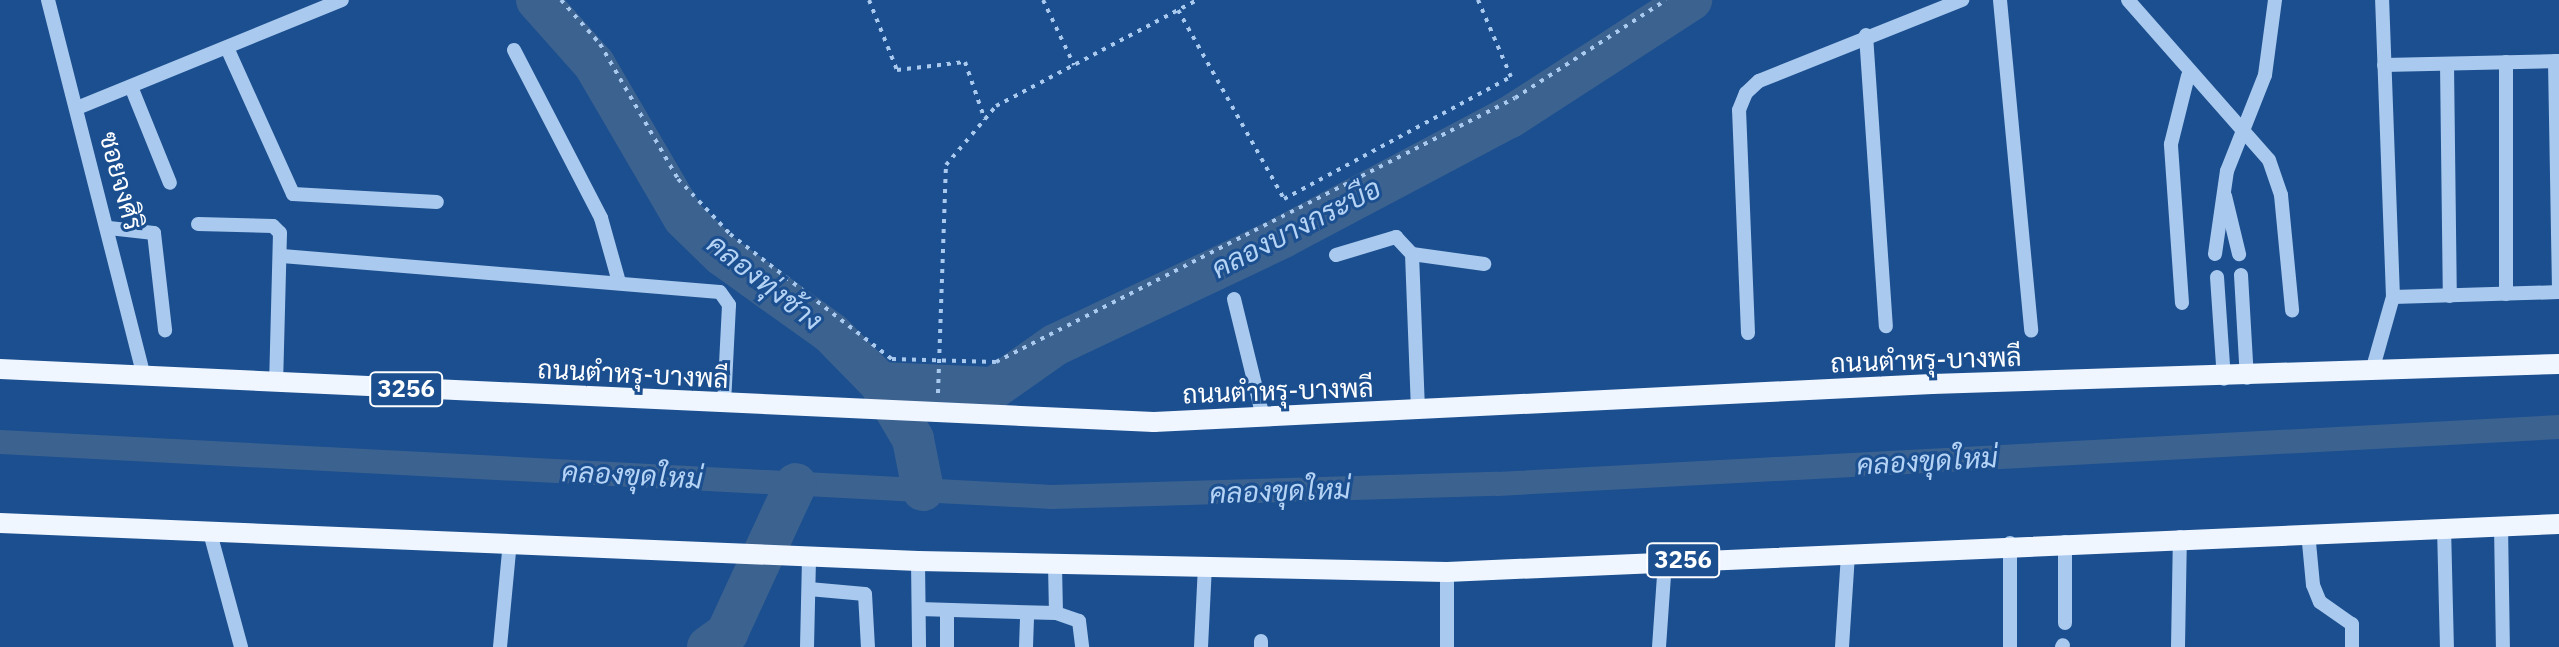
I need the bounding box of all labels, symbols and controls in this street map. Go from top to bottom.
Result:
street label: ซอยจงศิริ [93,128,149,234]
water label: คลองบางกระบือ [1206,171,1386,285]
water label: คลองทุ่งช้าง [701,227,829,337]
street label: ถนนตำหรุ-บางพลี [1830,341,2022,379]
street label: ถนนตำหรุ-บางพลี [537,353,729,395]
road number: 3256 [368,369,444,409]
street label: ถนนตำหรุ-บางพลี [1182,372,1374,410]
water label: คลองขุดใหม่ [1856,441,1998,481]
water label: คลองขุดใหม่ [561,455,703,495]
water label: คลองขุดใหม่ [1209,472,1351,510]
road number: 3256 [1645,540,1721,580]

